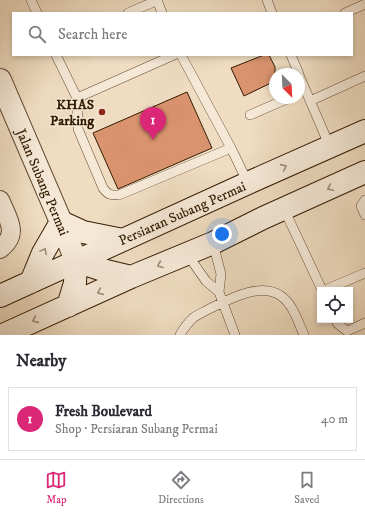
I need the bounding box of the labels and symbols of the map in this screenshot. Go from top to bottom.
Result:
north arrow [269,68,305,104]
place label: KHAS Parking [50,96,95,130]
marker: KHAS Parking [97,107,107,117]
pin: 1 [140,107,166,140]
street label: Jalan Subang Permai [11,124,73,239]
one-way arrow [280,164,287,172]
street label: Persiaran Subang Permai [116,178,249,250]
one-way arrow [326,183,334,191]
your location [212,224,232,244]
one-way arrow [39,248,47,255]
one-way arrow [157,261,164,269]
one-way arrow [96,287,103,295]
one-way arrow [32,316,39,324]

